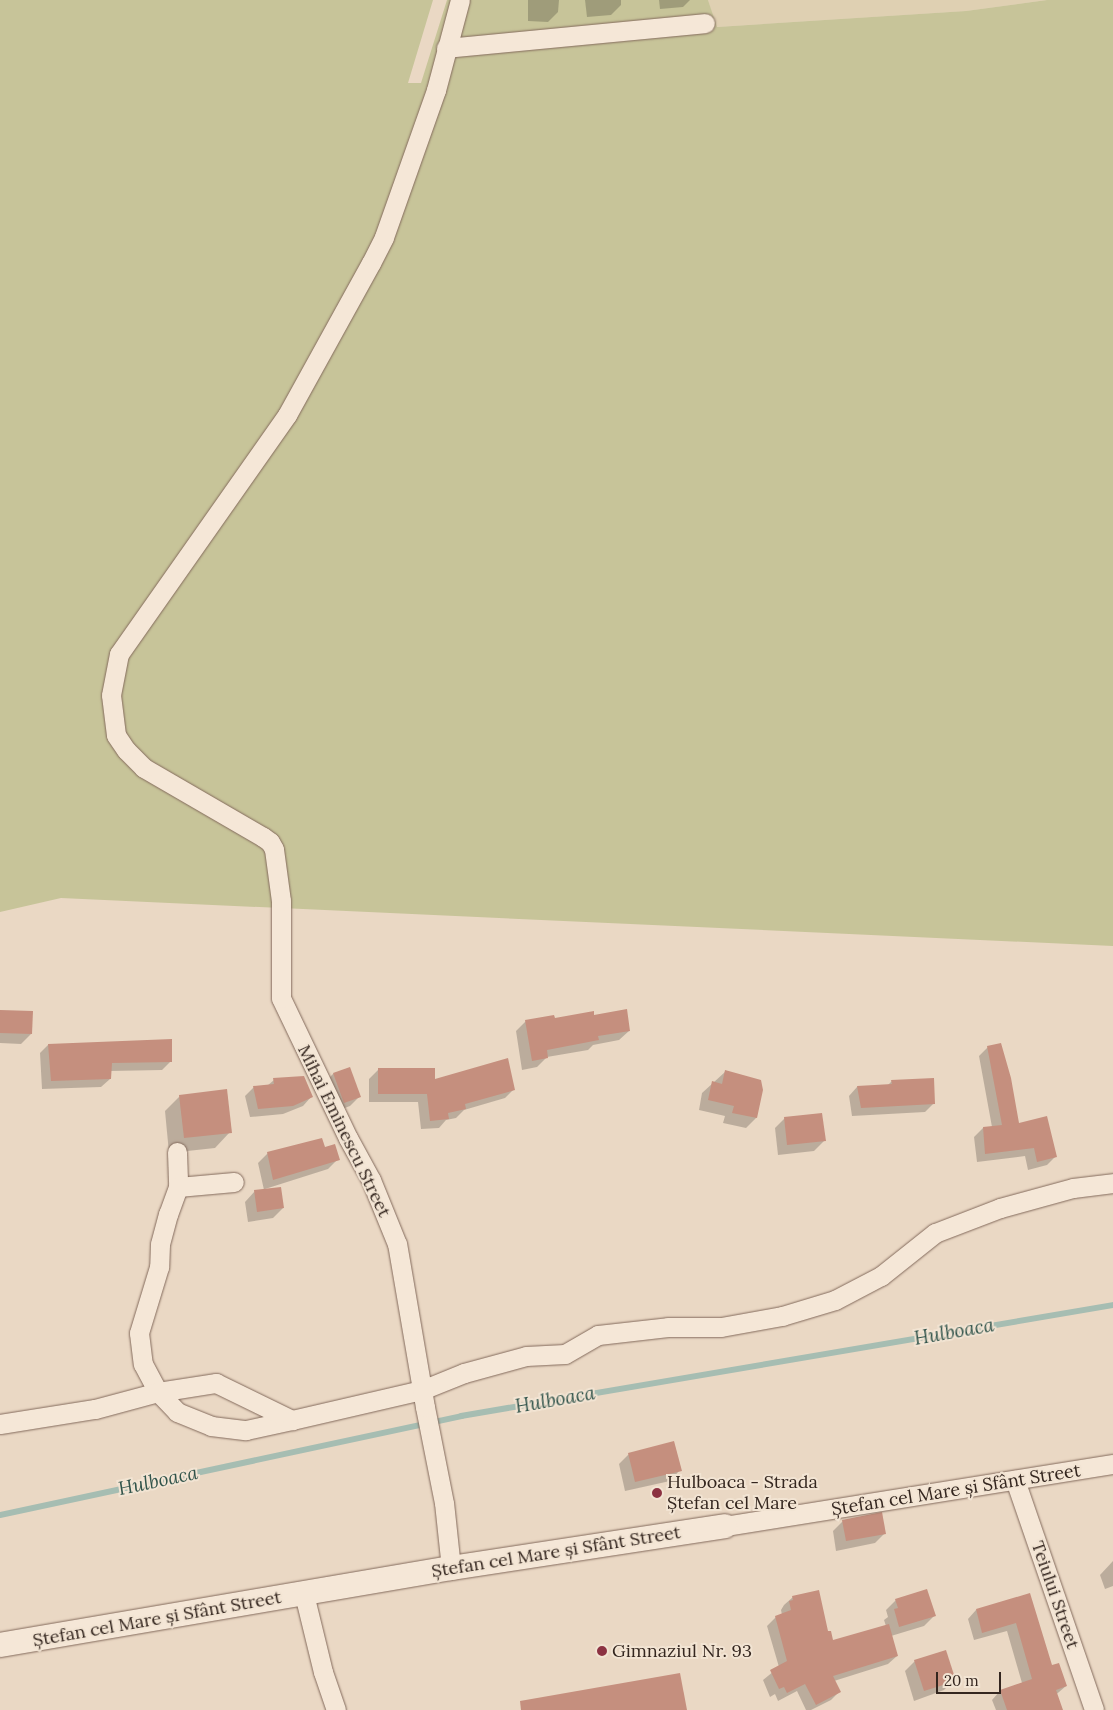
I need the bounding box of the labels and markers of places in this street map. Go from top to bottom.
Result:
place label: Hulboaca - Strada Ștefan cel Mare [667,1472,818,1515]
marker: Hulboaca - Strada Ștefan cel Mare [651,1487,663,1499]
place label: Gimnaziul Nr. 93 [612,1640,752,1662]
marker: Gimnaziul Nr. 93 [596,1645,608,1657]

